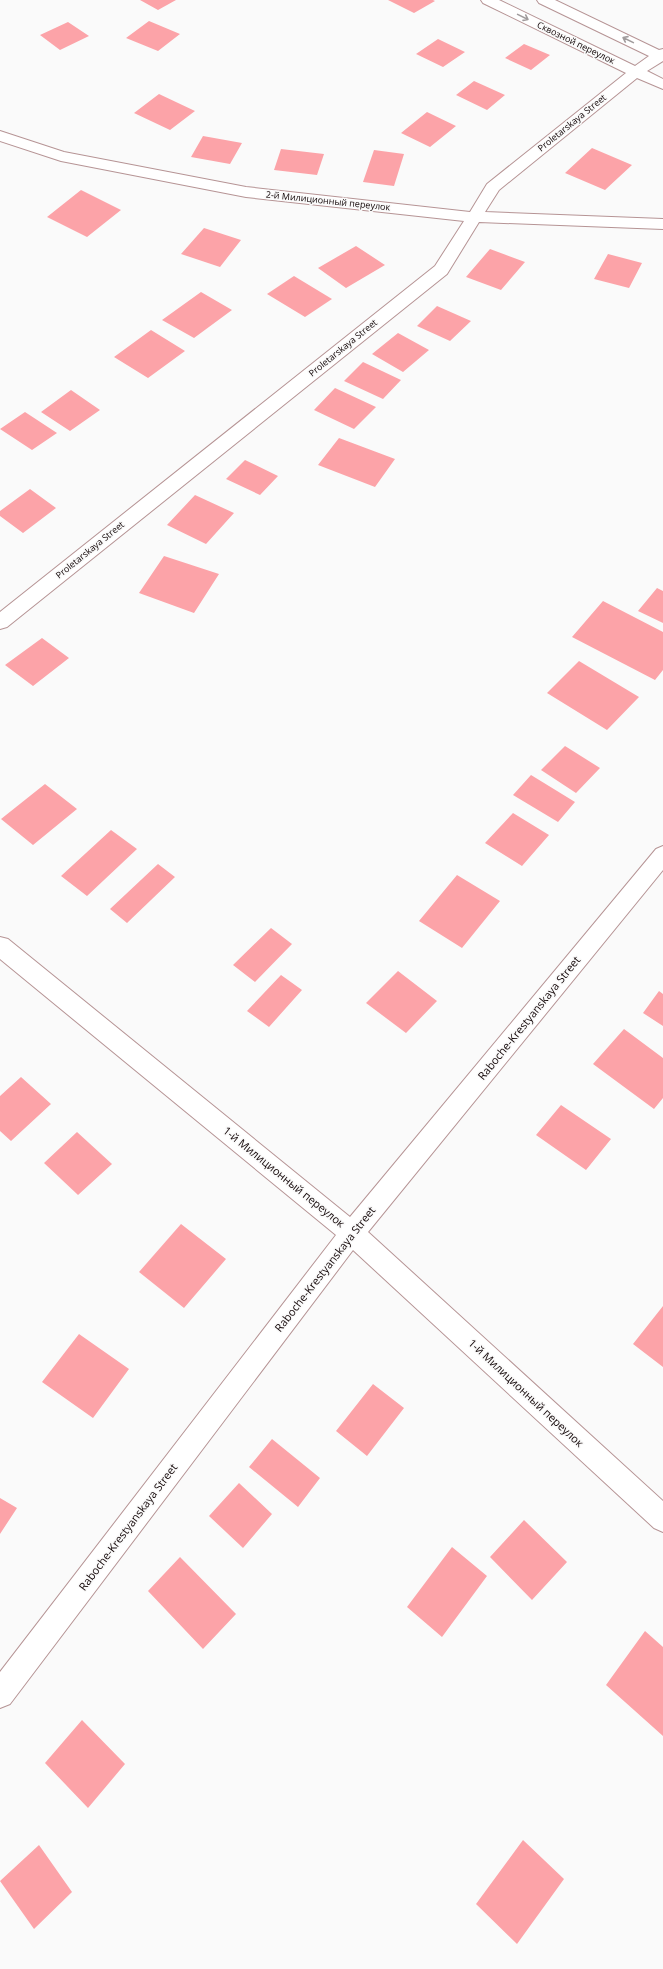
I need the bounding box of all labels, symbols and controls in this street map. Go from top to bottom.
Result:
one-way arrow [517,14,529,21]
street label: Сквозной переулок [535,18,618,67]
one-way arrow [622,36,634,43]
street label: Proletarskaya Street [535,91,609,154]
street label: 2-й Милиционный переулок [265,188,391,214]
street label: Proletarskaya Street [306,316,380,379]
street label: Proletarskaya Street [53,518,127,581]
street label: Raboche-Krestyanskaya Street [474,953,583,1083]
street label: 1-й Милиционный переулок [220,1123,349,1231]
street label: Raboche-Krestyanskaya Street [271,1203,378,1334]
street label: 1-й Милиционный переулок [465,1335,587,1450]
street label: Raboche-Krestyanskaya Street [75,1460,180,1593]

